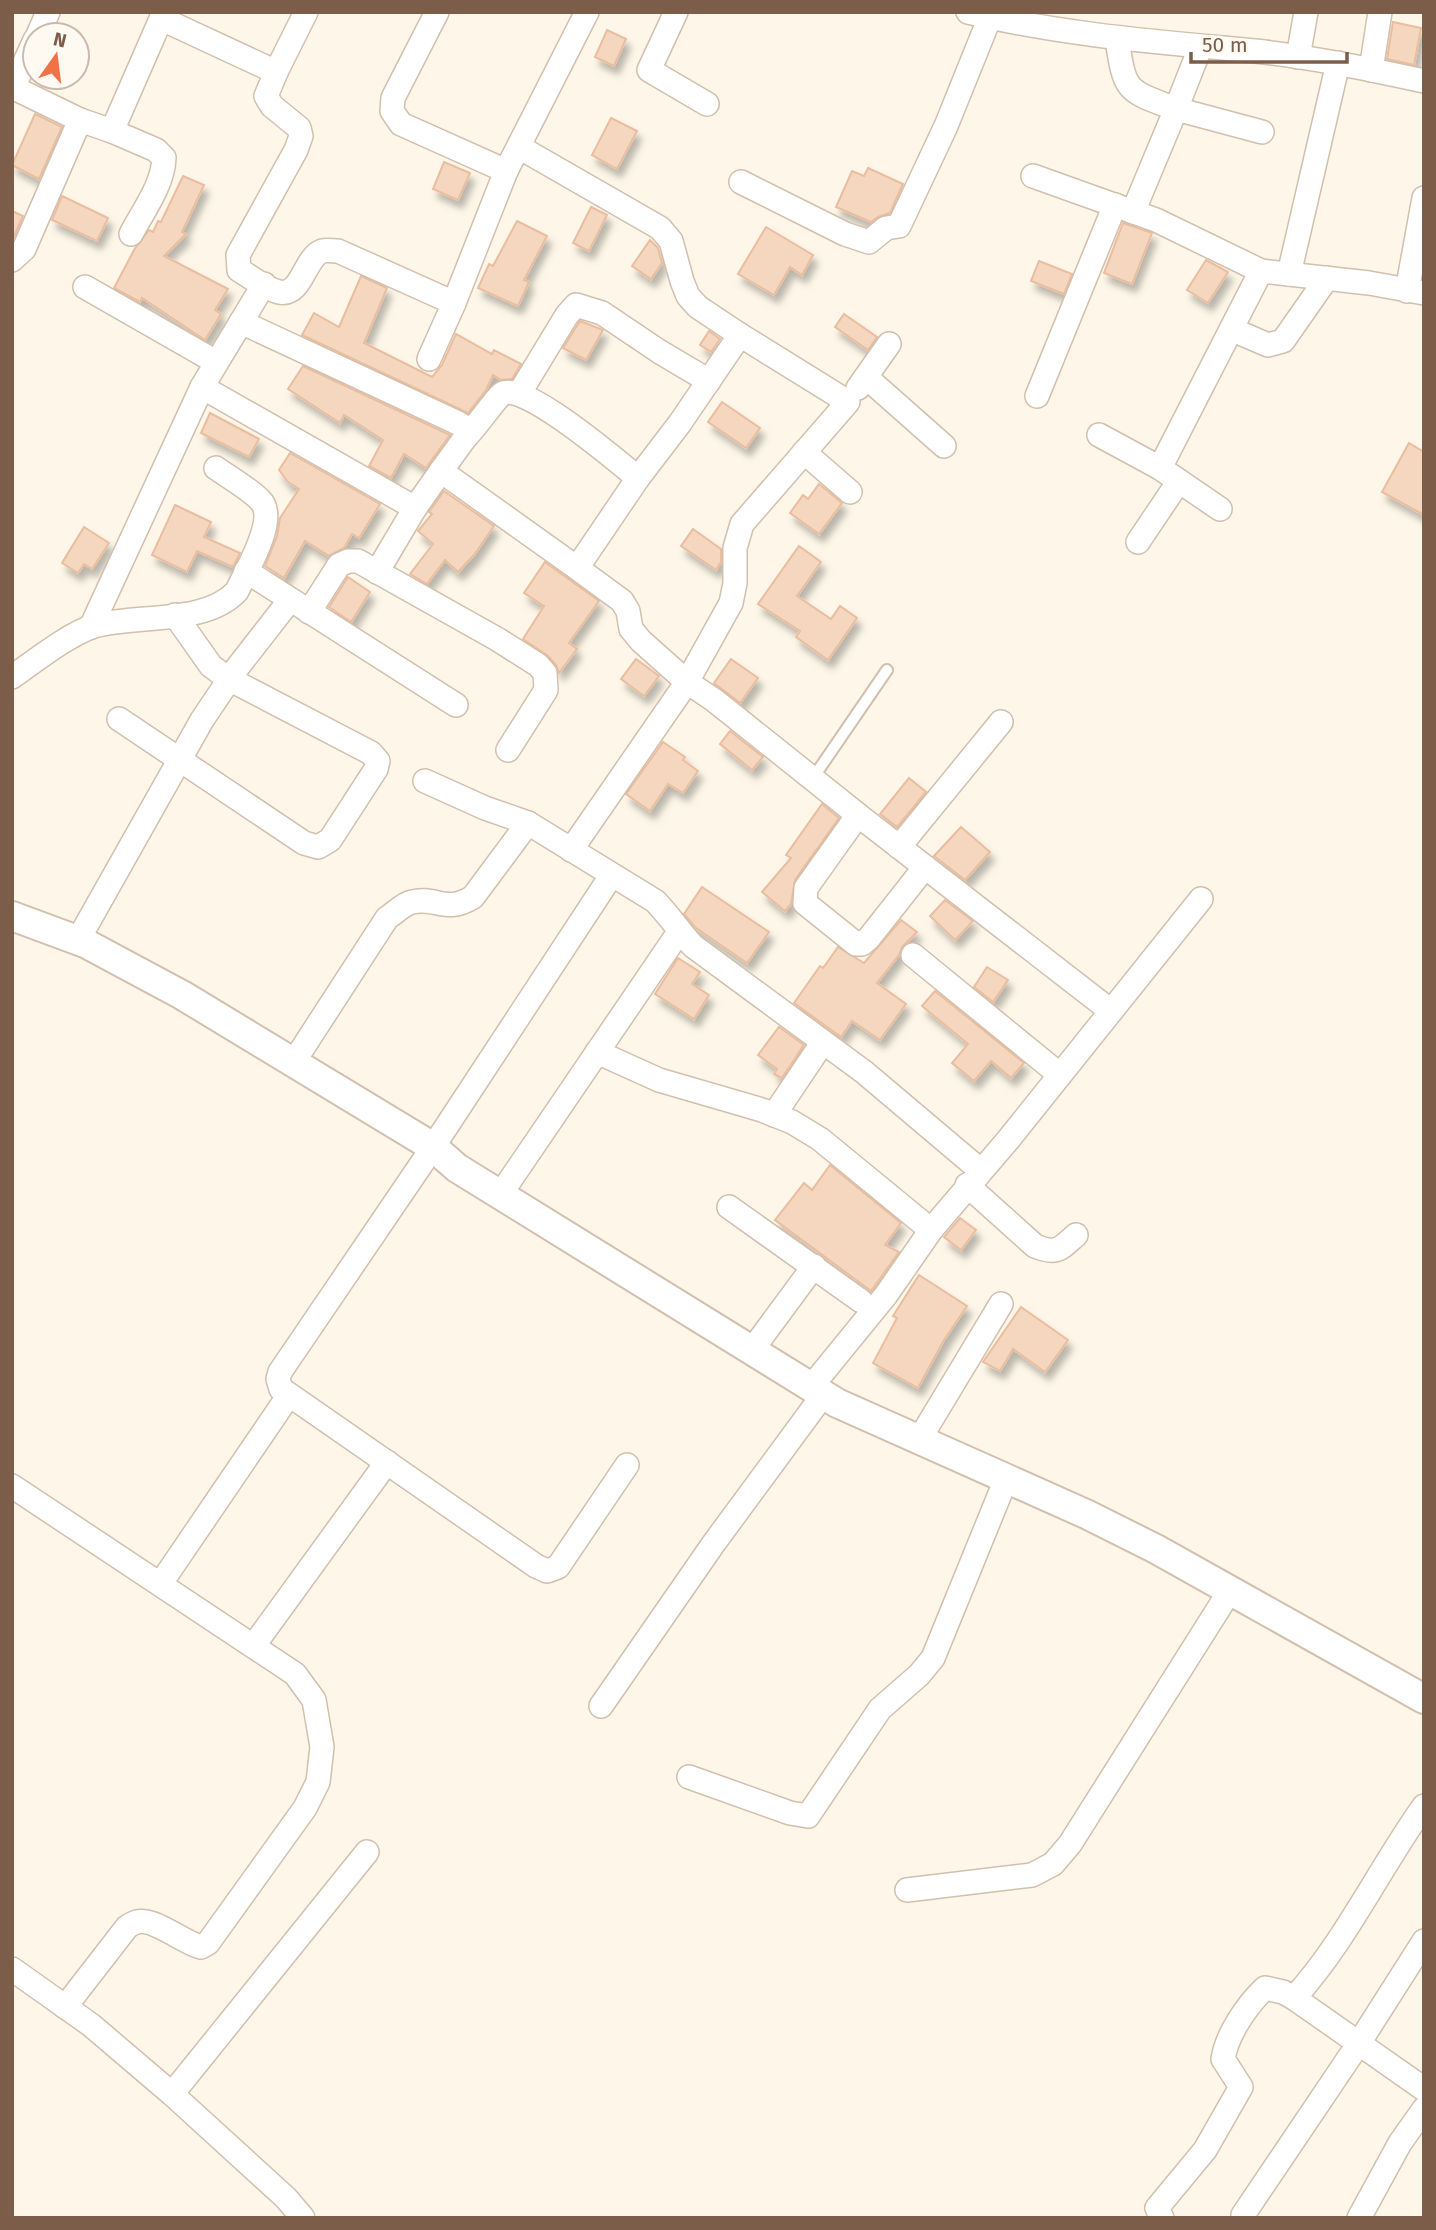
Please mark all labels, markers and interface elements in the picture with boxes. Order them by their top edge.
north arrow [21,21,91,91]
scale bar [1191,21,1347,65]
text: N [51,27,69,53]
text: 50 m [1202,32,1248,58]

